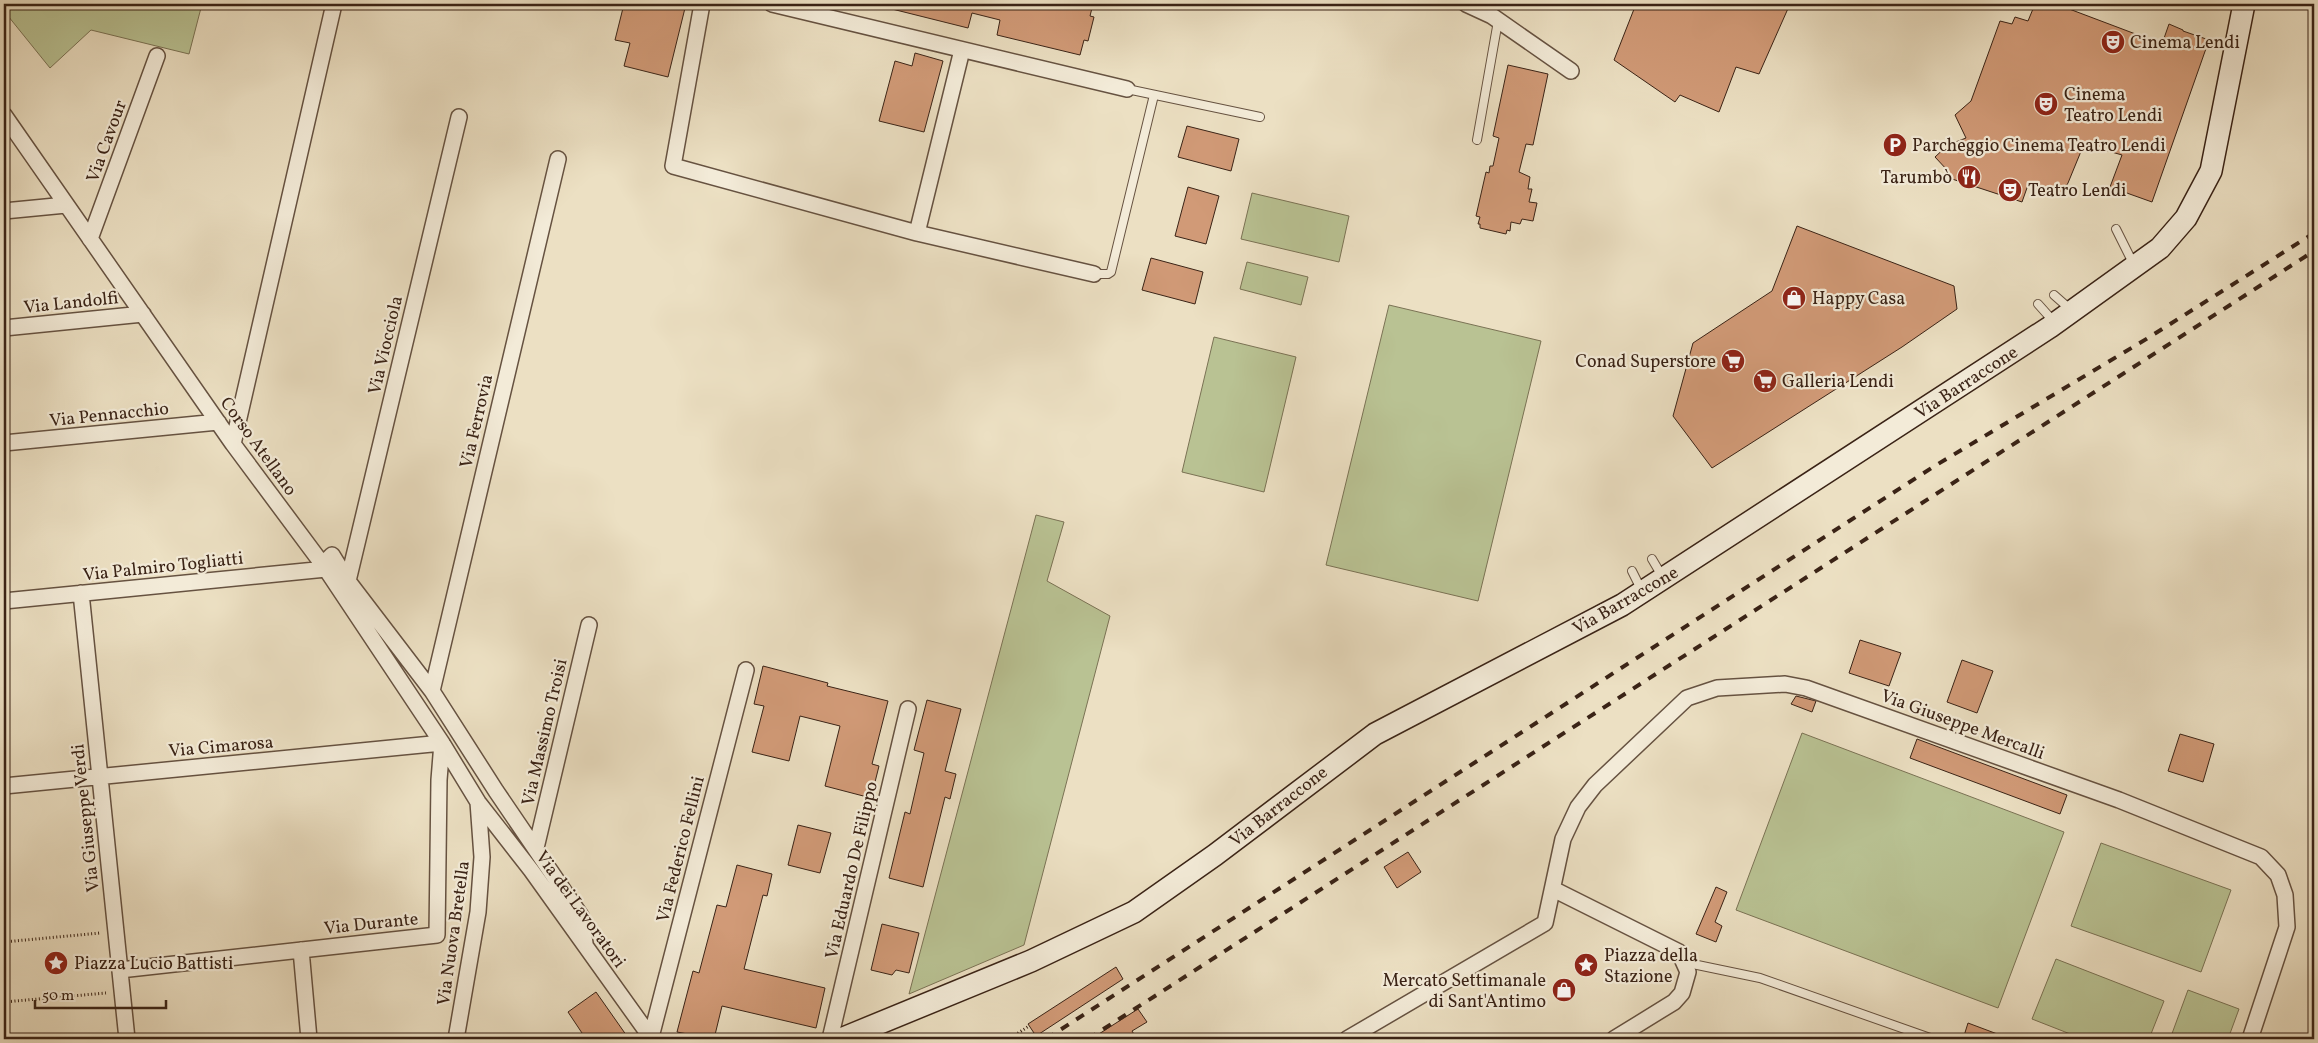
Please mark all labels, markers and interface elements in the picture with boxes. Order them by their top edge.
theatre icon: Cinema Lendi [2100,29,2126,55]
place label: Cinema Lendi [2130,31,2240,56]
place label: Cinema Teatro Lendi [2064,83,2162,129]
theatre icon: Cinema Teatro Lendi [2033,91,2059,117]
street label: Via Cavour [81,96,134,186]
parking icon: Parcheggio Cinema Teatro Lendi [1882,132,1908,158]
place label: Parcheggio Cinema Teatro Lendi [1912,134,2166,159]
restaurant icon: Tarumbò [1956,164,1982,190]
place label: Tarumbò [1881,166,1952,191]
theatre icon: Teatro Lendi [1997,177,2023,203]
place label: Teatro Lendi [2028,179,2126,204]
shop icon: Happy Casa [1781,285,1807,311]
street label: Via Landolfi [22,286,120,321]
place label: Happy Casa [1812,287,1905,312]
street label: Via Viocciola [363,293,410,397]
street label: Via Barraccone [1910,340,2023,426]
supermarket icon: Conad Superstore [1720,348,1746,374]
place label: Conad Superstore [1575,350,1716,375]
supermarket icon: Galleria Lendi [1752,368,1778,394]
place label: Galleria Lendi [1782,370,1894,395]
street label: Via Ferrovia [455,372,500,471]
street label: Corso Atellano [213,392,302,502]
street label: Via Pennacchio [48,397,170,434]
street label: Via Palmiro Togliatti [82,547,245,588]
street label: Via Barraccone [1568,561,1683,642]
street label: Via Massimo Troisi [516,656,575,808]
street label: Via Giuseppe Mercalli [1877,684,2048,767]
street label: Via Cimarosa [168,730,275,765]
street label: Via Giuseppe Verdi [66,742,107,893]
street label: Via Barraccone [1224,761,1333,854]
street label: Via Federico Fellini [651,774,712,925]
street label: Via Eduardo De Filippo [820,779,885,962]
street label: Via dei Lavoratori [529,846,631,974]
street label: Via Nuova Bretella [432,859,477,1007]
street label: Via Durante [323,907,420,942]
place label: Piazza della Stazione [1604,944,1698,990]
place icon: Piazza Lucio Battisti [43,950,69,976]
place label: Piazza Lucio Battisti [74,952,234,977]
place icon: Piazza della Stazione [1573,952,1599,978]
place label: Mercato Settimanale di Sant'Antimo [1383,969,1546,1015]
shop icon: Mercato Settimanale di Sant'Antimo [1551,977,1577,1003]
scale bar [35,978,166,1010]
text: 50 m [42,986,74,1007]

